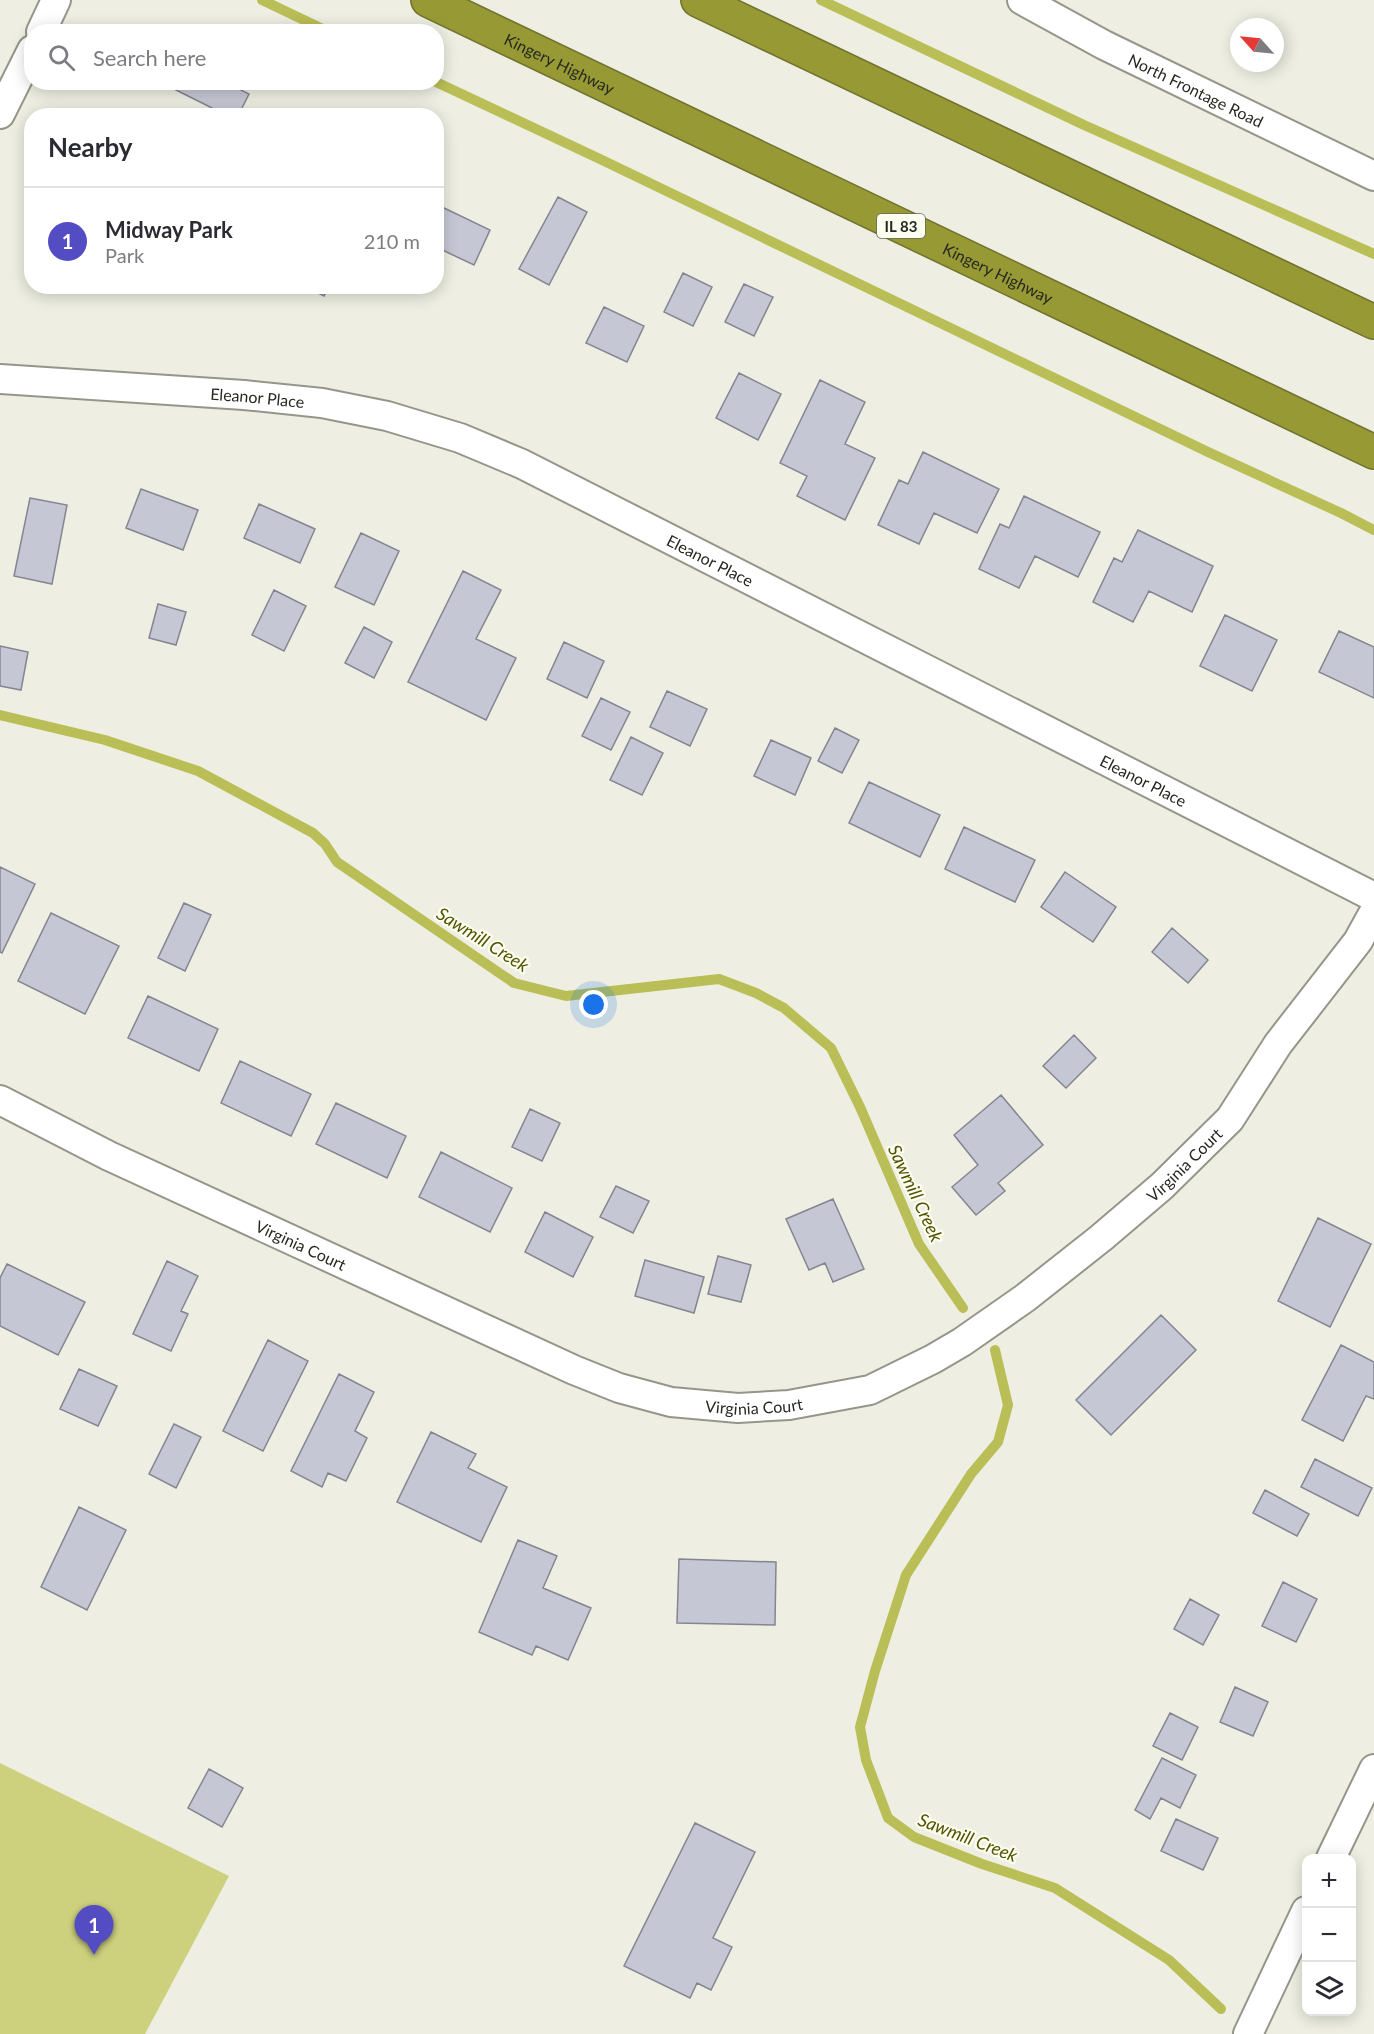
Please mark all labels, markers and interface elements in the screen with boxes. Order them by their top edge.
north arrow [1230,18,1284,72]
search box [24,24,444,90]
street label: Kingery Highway [502,29,618,98]
icon: search [45,41,78,74]
text: Search here [93,44,206,71]
street label: North Frontage Road [1126,49,1267,130]
text: Nearby [48,131,133,163]
road number: IL 83 [877,214,925,238]
text: Midway Park [105,216,233,243]
text: 1 [62,229,73,253]
text: 210 m [364,229,420,253]
street label: Kingery Highway [940,238,1057,307]
text: Park [105,243,144,267]
street label: Eleanor Place [210,383,305,411]
street label: Eleanor Place [664,530,757,590]
street label: Eleanor Place [1097,750,1190,810]
water label: Sawmill Creek [433,902,534,976]
your location [579,990,608,1019]
street label: Virginia Court [1142,1123,1226,1205]
water label: Sawmill Creek [884,1141,948,1245]
street label: Virginia Court [253,1215,350,1274]
street label: Virginia Court [705,1393,804,1417]
water label: Sawmill Creek [915,1808,1021,1866]
map controls [1302,1854,1356,2016]
button: + [1302,1854,1356,1908]
pin: 1 [74,1906,113,1955]
button: − [1302,1908,1356,1962]
button: layers [1302,1962,1356,2016]

